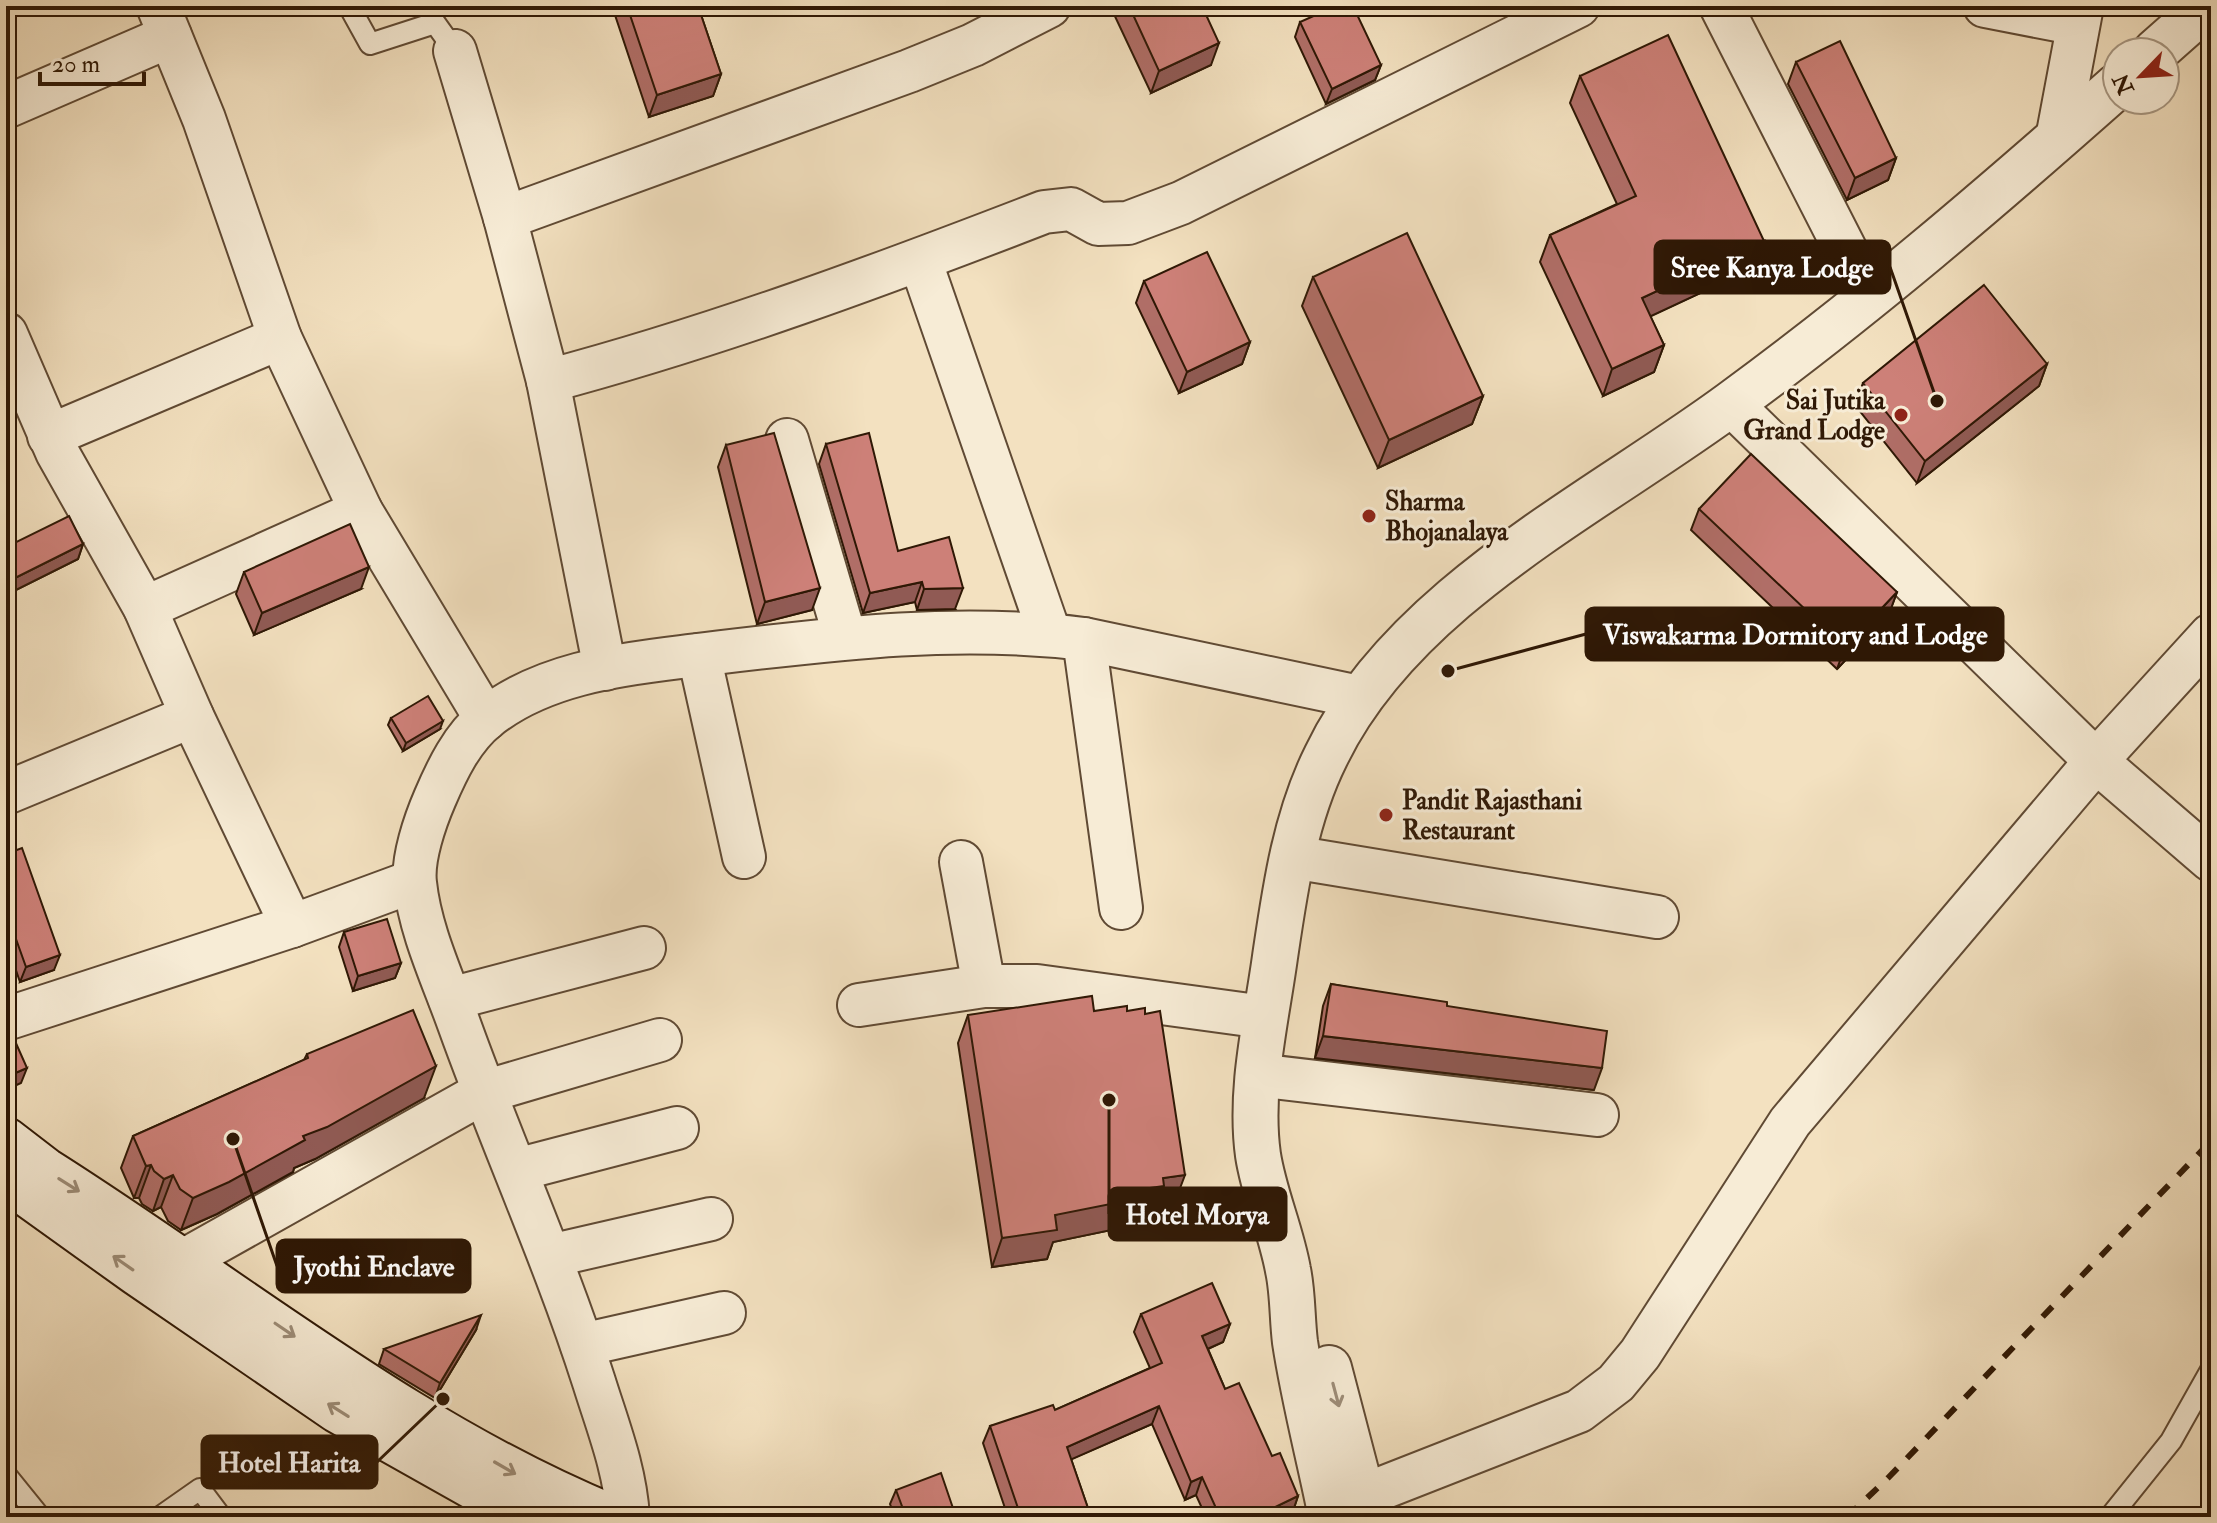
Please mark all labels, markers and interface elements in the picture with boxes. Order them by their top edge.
scale bar [40,36,144,86]
north arrow [2101,36,2181,116]
text: 20 m [52,49,101,80]
text: N [2107,69,2141,100]
callout: Sree Kanya Lodge [1655,241,1890,293]
text: Sree Kanya Lodge [1670,251,1874,286]
place label: Sai Jutika Grand Lodge [1743,385,1886,448]
marker: Sai Jutika Grand Lodge [1892,406,1910,424]
place label: Sharma Bhojanalaya [1385,486,1509,549]
marker: Sharma Bhojanalaya [1360,507,1378,525]
callout: Viswakarma Dormitory and Lodge [1586,608,2003,660]
text: Viswakarma Dormitory and Lodge [1601,618,1988,653]
place label: Pandit Rajasthani Restaurant [1402,785,1582,847]
marker: Pandit Rajasthani Restaurant [1377,806,1395,824]
one-way arrow [57,1178,80,1194]
callout: Hotel Morya [1109,1188,1286,1240]
text: Hotel Morya [1125,1198,1271,1233]
callout: Jyothi Enclave [277,1240,470,1292]
text: Jyothi Enclave [291,1250,455,1285]
one-way arrow [113,1255,134,1272]
one-way arrow [273,1322,296,1338]
one-way arrow [1329,1381,1344,1407]
one-way arrow [327,1401,349,1418]
callout: Hotel Harita [202,1436,377,1488]
text: Hotel Harita [218,1446,362,1481]
one-way arrow [493,1460,516,1476]

